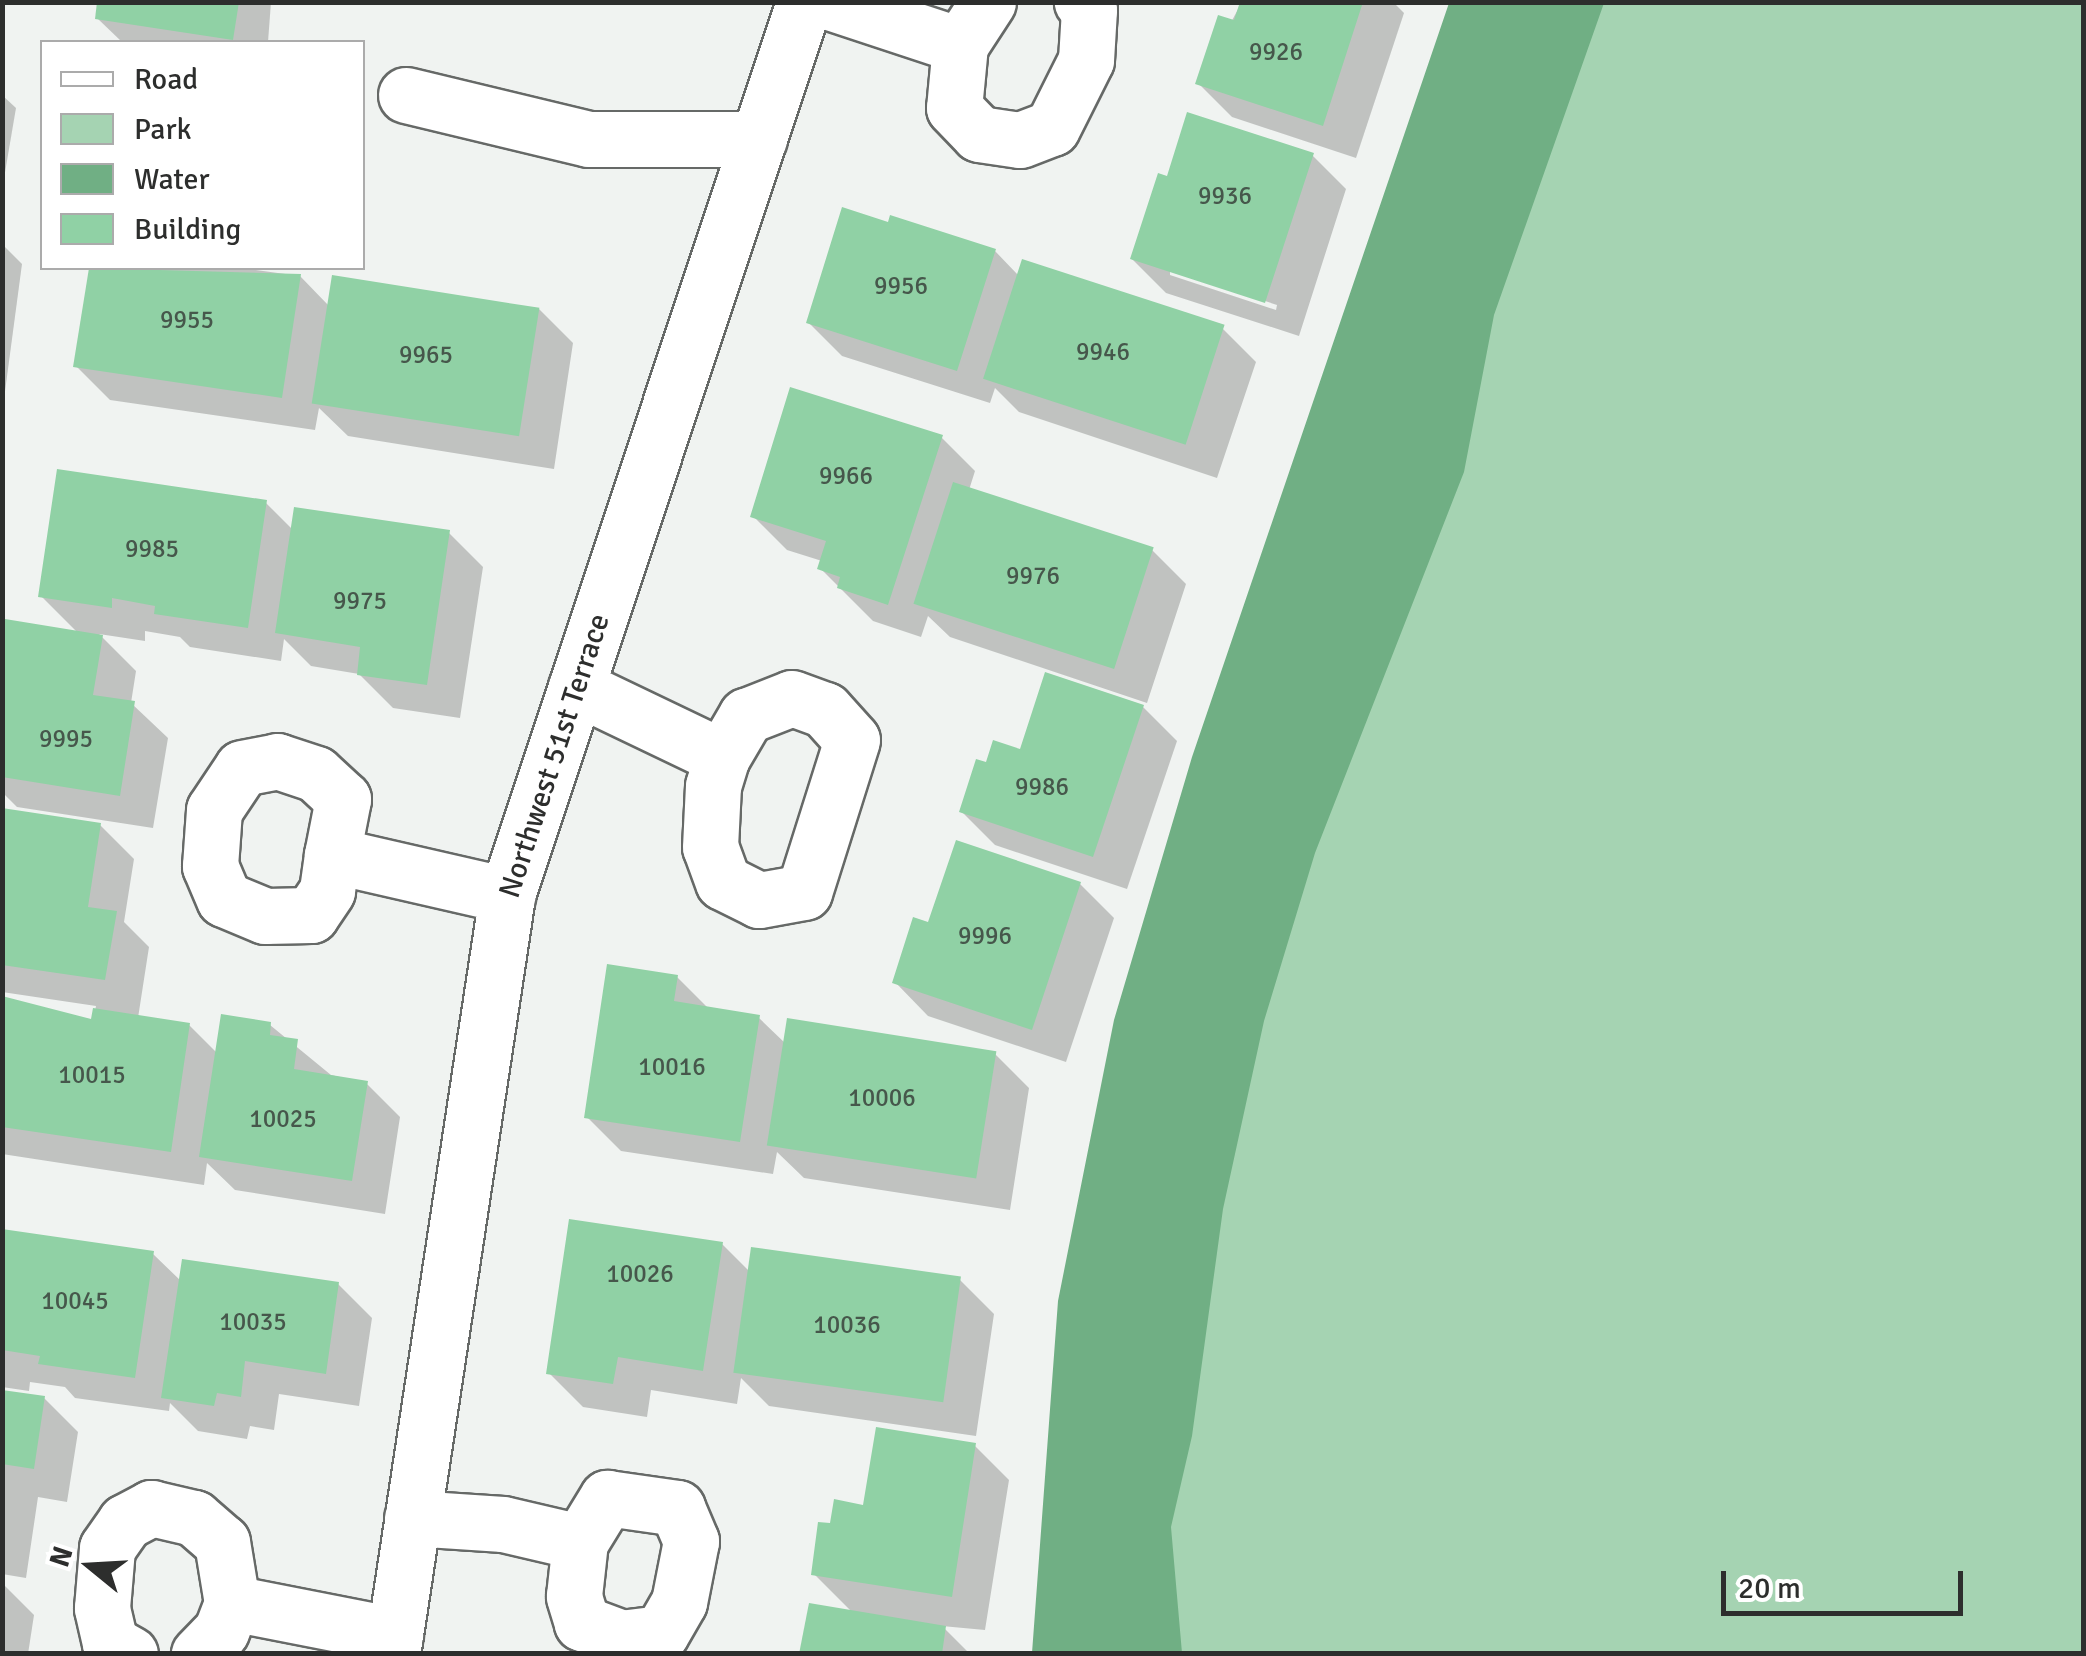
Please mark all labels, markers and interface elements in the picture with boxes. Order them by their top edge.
house number: 9926 [1249,37,1303,67]
legend [40,40,365,270]
text: Road [134,61,198,98]
text: Park [134,111,192,148]
text: Water [134,161,210,198]
house number: 9936 [1198,181,1252,211]
text: Building [134,211,241,248]
house number: 9956 [874,271,928,301]
house number: 9955 [160,305,214,335]
house number: 9946 [1076,337,1130,367]
house number: 9965 [399,340,453,370]
house number: 9966 [819,461,873,491]
house number: 9985 [125,534,179,564]
house number: 9976 [1006,561,1060,591]
house number: 9975 [333,586,387,616]
street label: Northwest 51st Terrace [492,610,618,902]
house number: 9995 [39,724,93,754]
house number: 9986 [1015,772,1069,802]
house number: 9996 [958,921,1012,951]
house number: 10016 [638,1052,706,1082]
house number: 10015 [58,1060,126,1090]
house number: 10006 [848,1083,916,1113]
house number: 10025 [249,1104,317,1134]
house number: 10026 [606,1259,674,1289]
house number: 10045 [41,1286,109,1316]
house number: 10035 [219,1307,287,1337]
house number: 10036 [813,1310,881,1340]
north arrow [40,1516,140,1616]
text: N [42,1542,81,1571]
scale bar [1726,1551,1968,1613]
text: 20 m [1738,1570,1801,1607]

